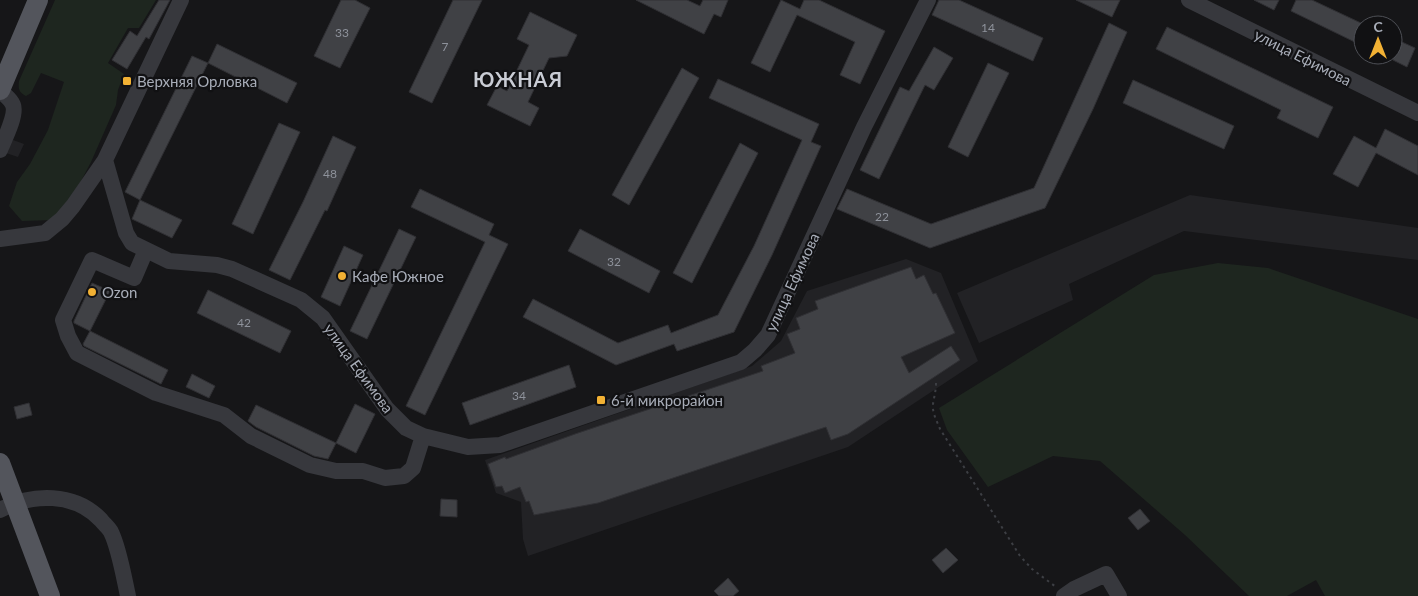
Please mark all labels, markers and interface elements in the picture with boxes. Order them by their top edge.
north arrow [1353,15,1403,65]
text: С [1373,18,1383,35]
house number: 14 [981,20,995,35]
house number: 33 [335,25,349,40]
street label: улица Ефимова [1252,25,1354,89]
house number: 7 [442,39,449,54]
district label: ЮЖНАЯ [473,67,563,91]
place label: Верхняя Орловка [137,72,257,90]
marker: Верхняя Орловка [121,75,133,87]
house number: 48 [323,166,337,181]
house number: 22 [875,209,889,224]
street label: улица Ефимова [761,230,823,334]
house number: 32 [607,254,621,269]
place label: Кафе Южное [352,267,444,285]
marker: Кафе Южное [336,270,348,282]
place label: Ozon [102,283,137,301]
marker: Ozon [86,286,98,298]
house number: 42 [237,315,251,330]
street label: улица Ефимова [320,320,398,416]
house number: 34 [512,388,526,403]
place label: 6-й микрорайон [611,391,723,409]
marker: 6-й микрорайон [595,394,607,406]

